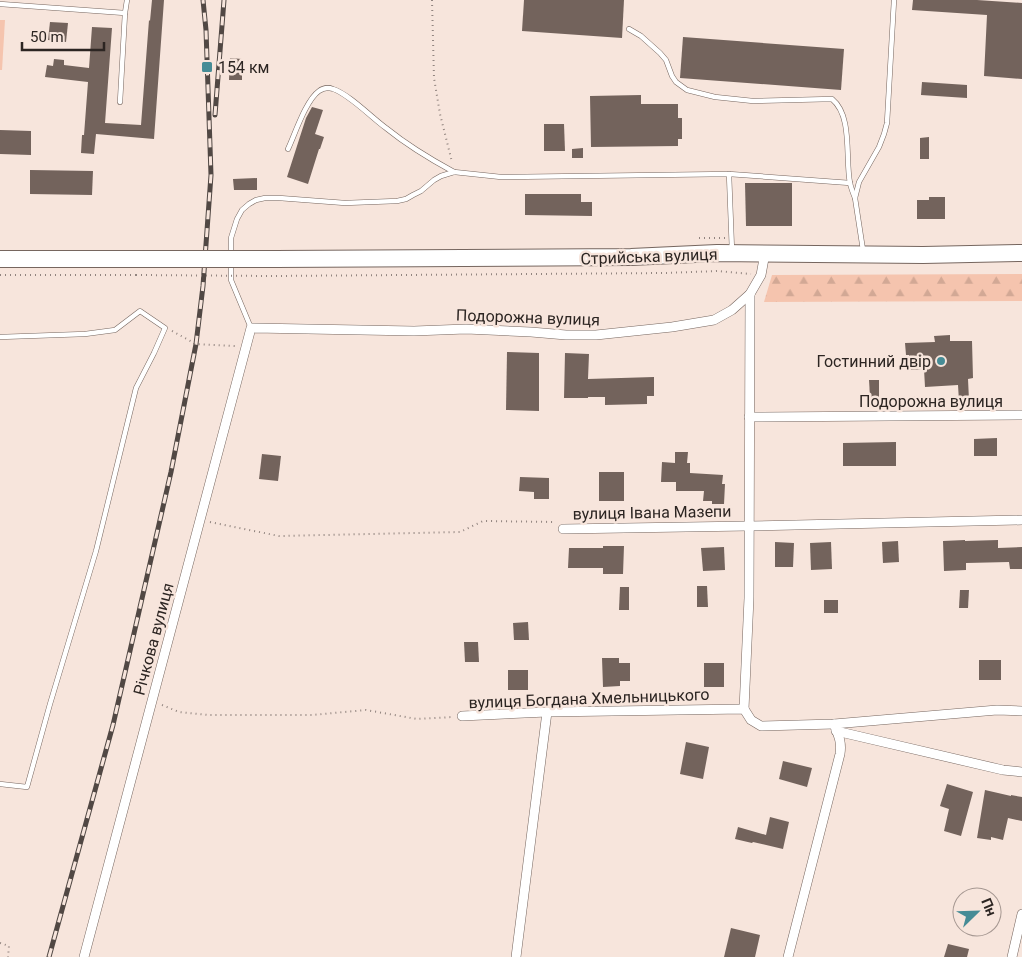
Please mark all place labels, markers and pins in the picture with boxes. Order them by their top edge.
place label: 154 км [218,58,269,77]
marker: 154 км [200,60,214,74]
place label: Гостинний двір [817,352,931,371]
marker: Гостинний двір [935,355,947,367]

